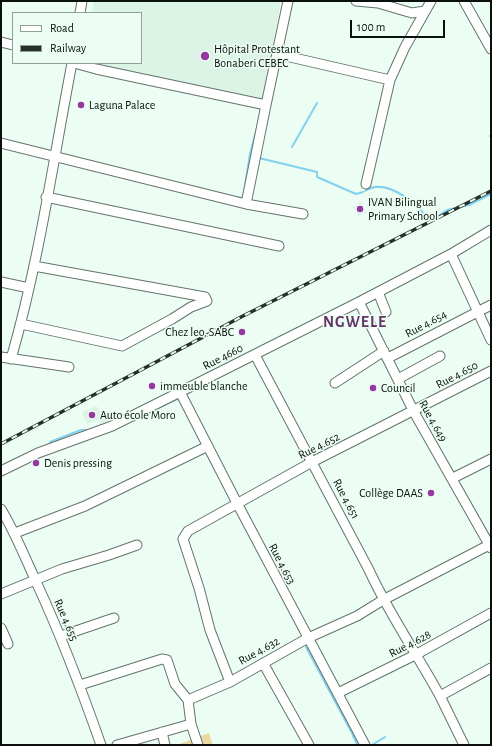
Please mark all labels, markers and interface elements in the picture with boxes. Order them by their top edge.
legend [12,12,142,64]
scale bar [352,12,447,38]
text: 100 m [357,21,385,33]
text: Road [50,22,74,34]
text: Railway [50,42,86,54]
place label: Hôpital Protestant Bonaberi CEBEC [214,42,300,70]
marker: Hôpital Protestant Bonaberi CEBEC [199,50,211,62]
place label: Laguna Palace [89,98,155,112]
marker: Laguna Palace [76,100,86,110]
place label: IVAN Bilingual Primary School [368,195,438,223]
marker: IVAN Bilingual Primary School [355,204,365,214]
street label: Rue 4.654 [403,307,449,341]
district label: NGWELE [323,312,387,332]
place label: Chez leo, SABC [165,325,234,339]
marker: Chez leo, SABC [237,327,247,337]
street label: Rue 4660 [200,341,246,373]
street label: Rue 4.650 [434,358,480,392]
place label: immeuble blanche [160,379,247,393]
marker: immeuble blanche [147,381,157,391]
place label: Council [381,381,416,395]
marker: Council [368,383,378,393]
street label: Rue 4.649 [416,398,450,444]
place label: Auto école Moro [100,408,176,422]
marker: Auto école Moro [87,410,97,420]
street label: Rue 4.652 [296,429,342,463]
place label: Denis pressing [44,456,112,470]
marker: Denis pressing [31,458,41,468]
street label: Rue 4.651 [329,476,363,522]
place label: Collège DAAS [359,486,423,500]
marker: Collège DAAS [426,488,436,498]
street label: Rue 4.653 [265,541,299,587]
street label: Rue 4.655 [51,597,81,643]
street label: Rue 4.628 [387,627,433,661]
street label: Rue 4.632 [236,634,282,668]

